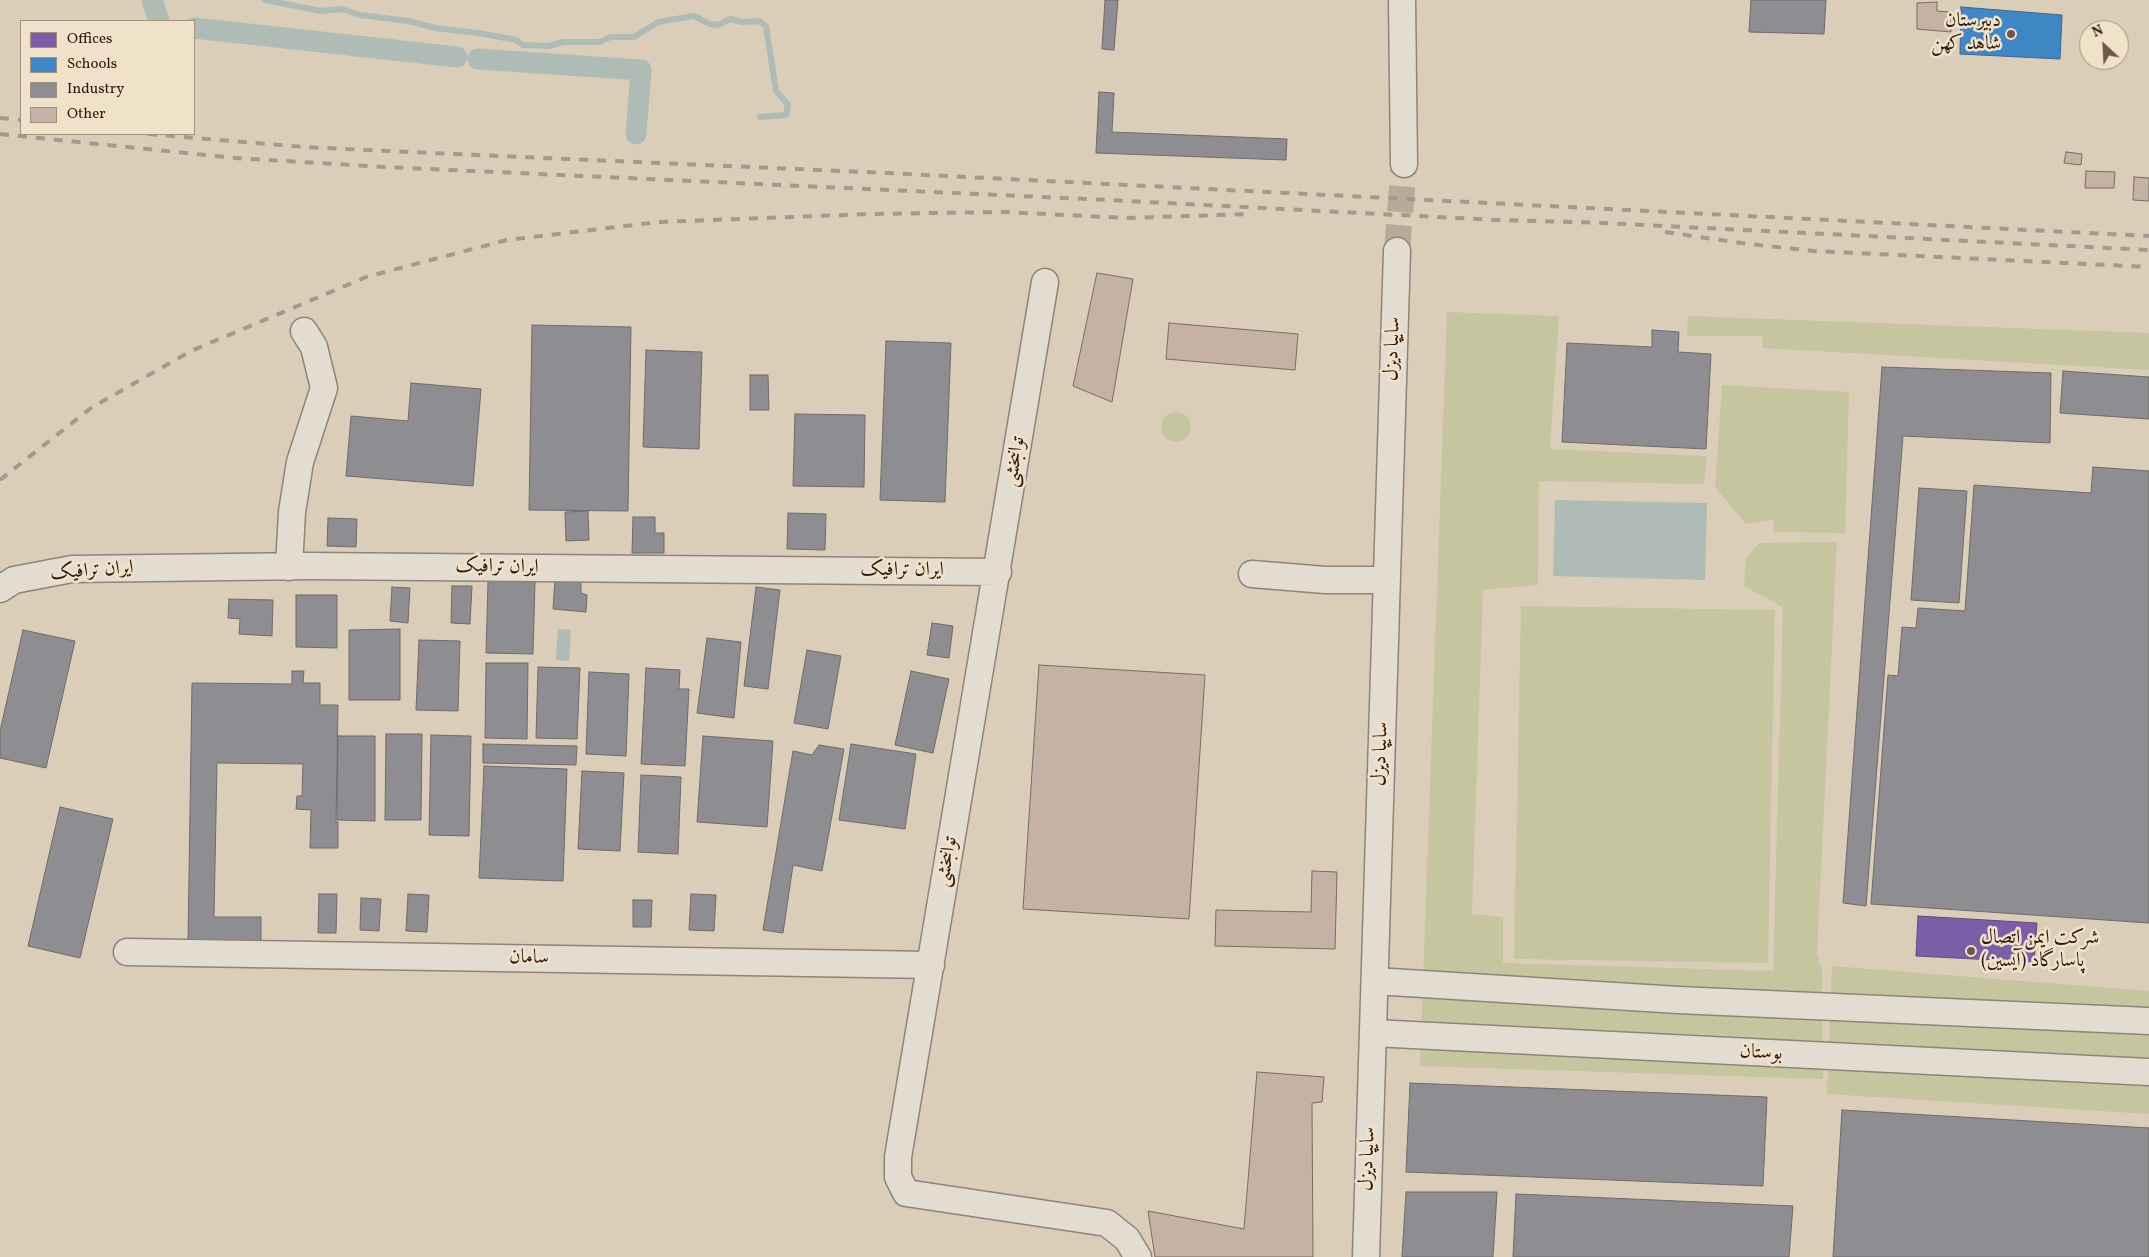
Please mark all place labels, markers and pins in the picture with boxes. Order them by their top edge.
place label: دبیرستان شاهد کهن [1931,10,2001,57]
marker: دبیرستان شاهد کهن [2005,28,2017,40]
place label: شرکت ایمن اتصال پاسارگاد (آیسین) [1981,927,2099,974]
marker: شرکت ایمن اتصال پاسارگاد (آیسین) [1965,945,1977,957]

